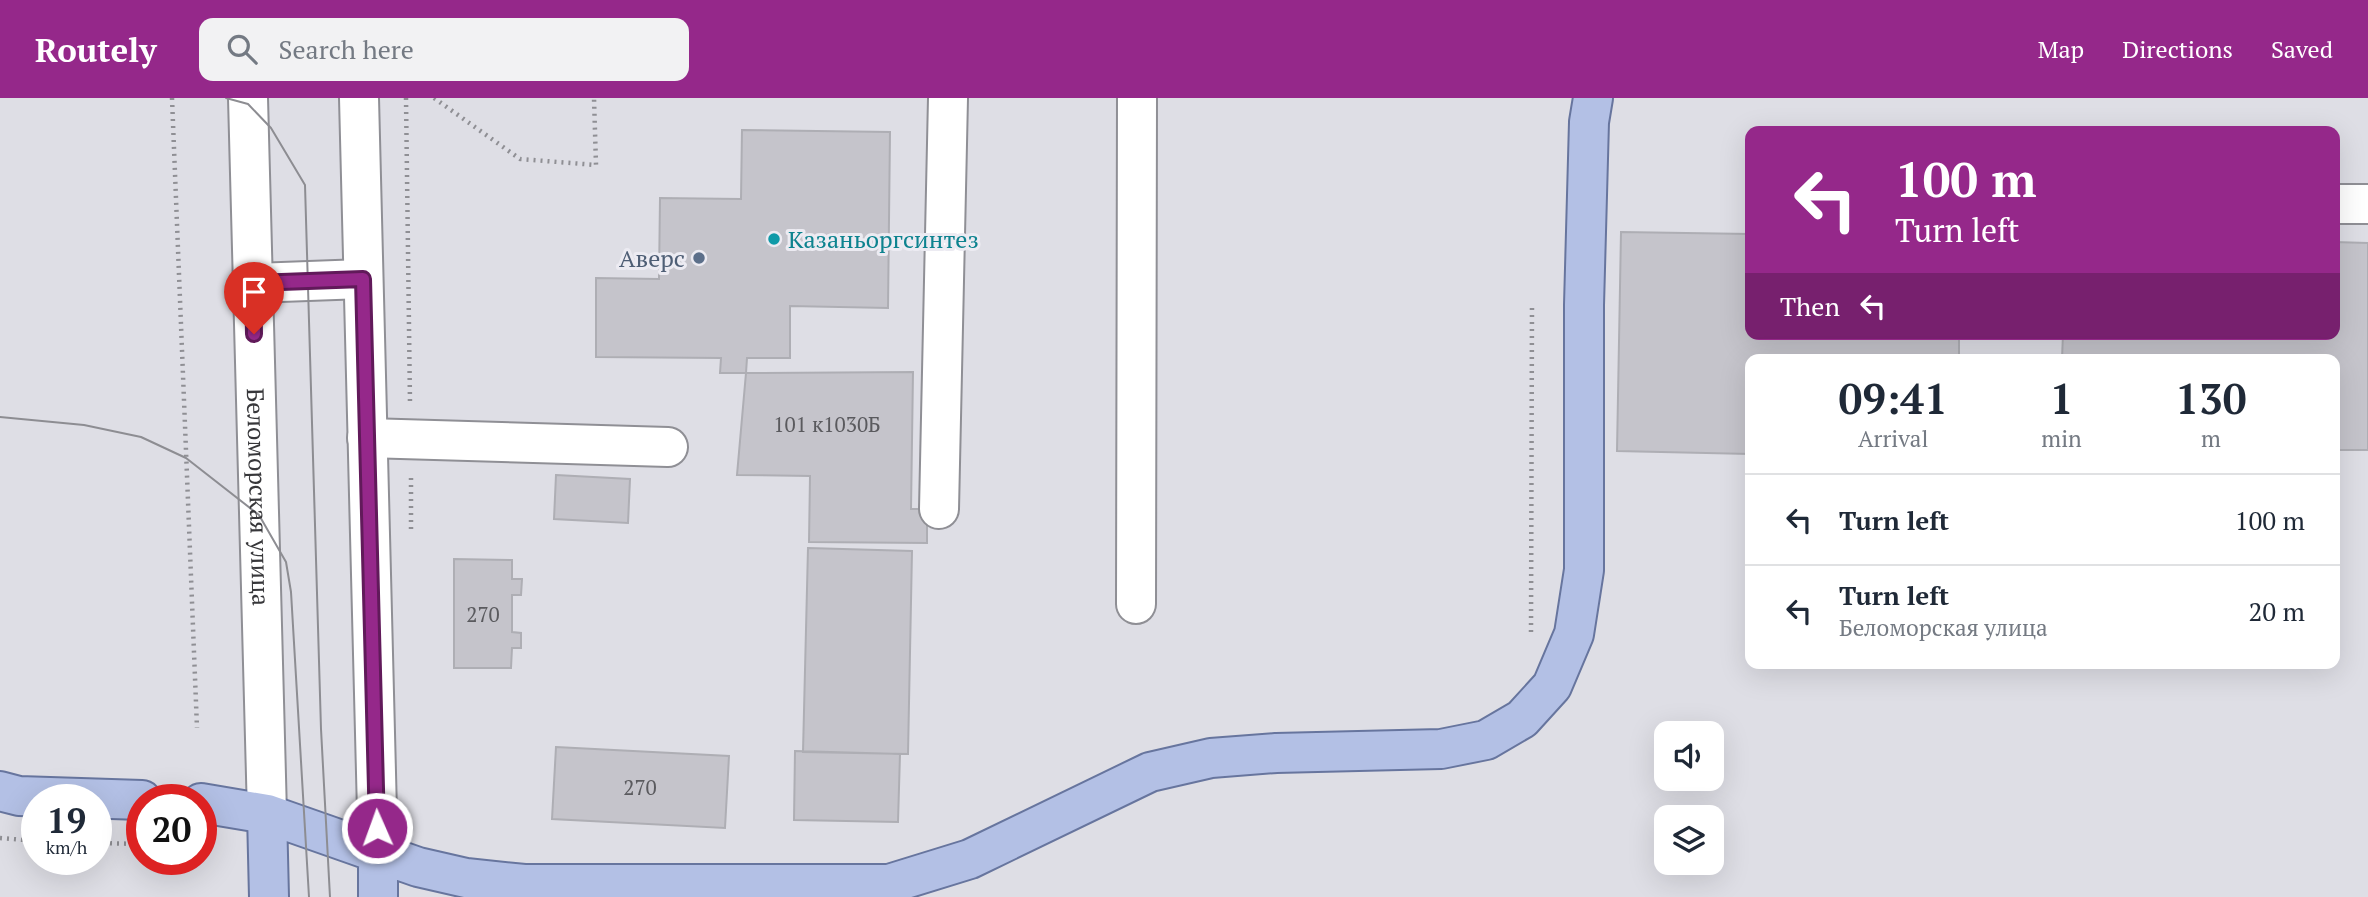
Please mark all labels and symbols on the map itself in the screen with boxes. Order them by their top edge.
place label: Казаньоргсинтез [788,223,979,255]
marker: Казаньоргсинтез [766,231,782,247]
place label: Аверс [619,242,685,274]
marker: Аверс [691,250,707,266]
pin [224,262,284,334]
street label: Беломорская улица [240,387,277,606]
house number: 101 к1030Б [773,410,881,438]
house number: 270 [466,600,500,628]
house number: 270 [623,773,657,801]
speed limit sign: 20 [126,784,217,875]
position arrow [340,791,414,865]

